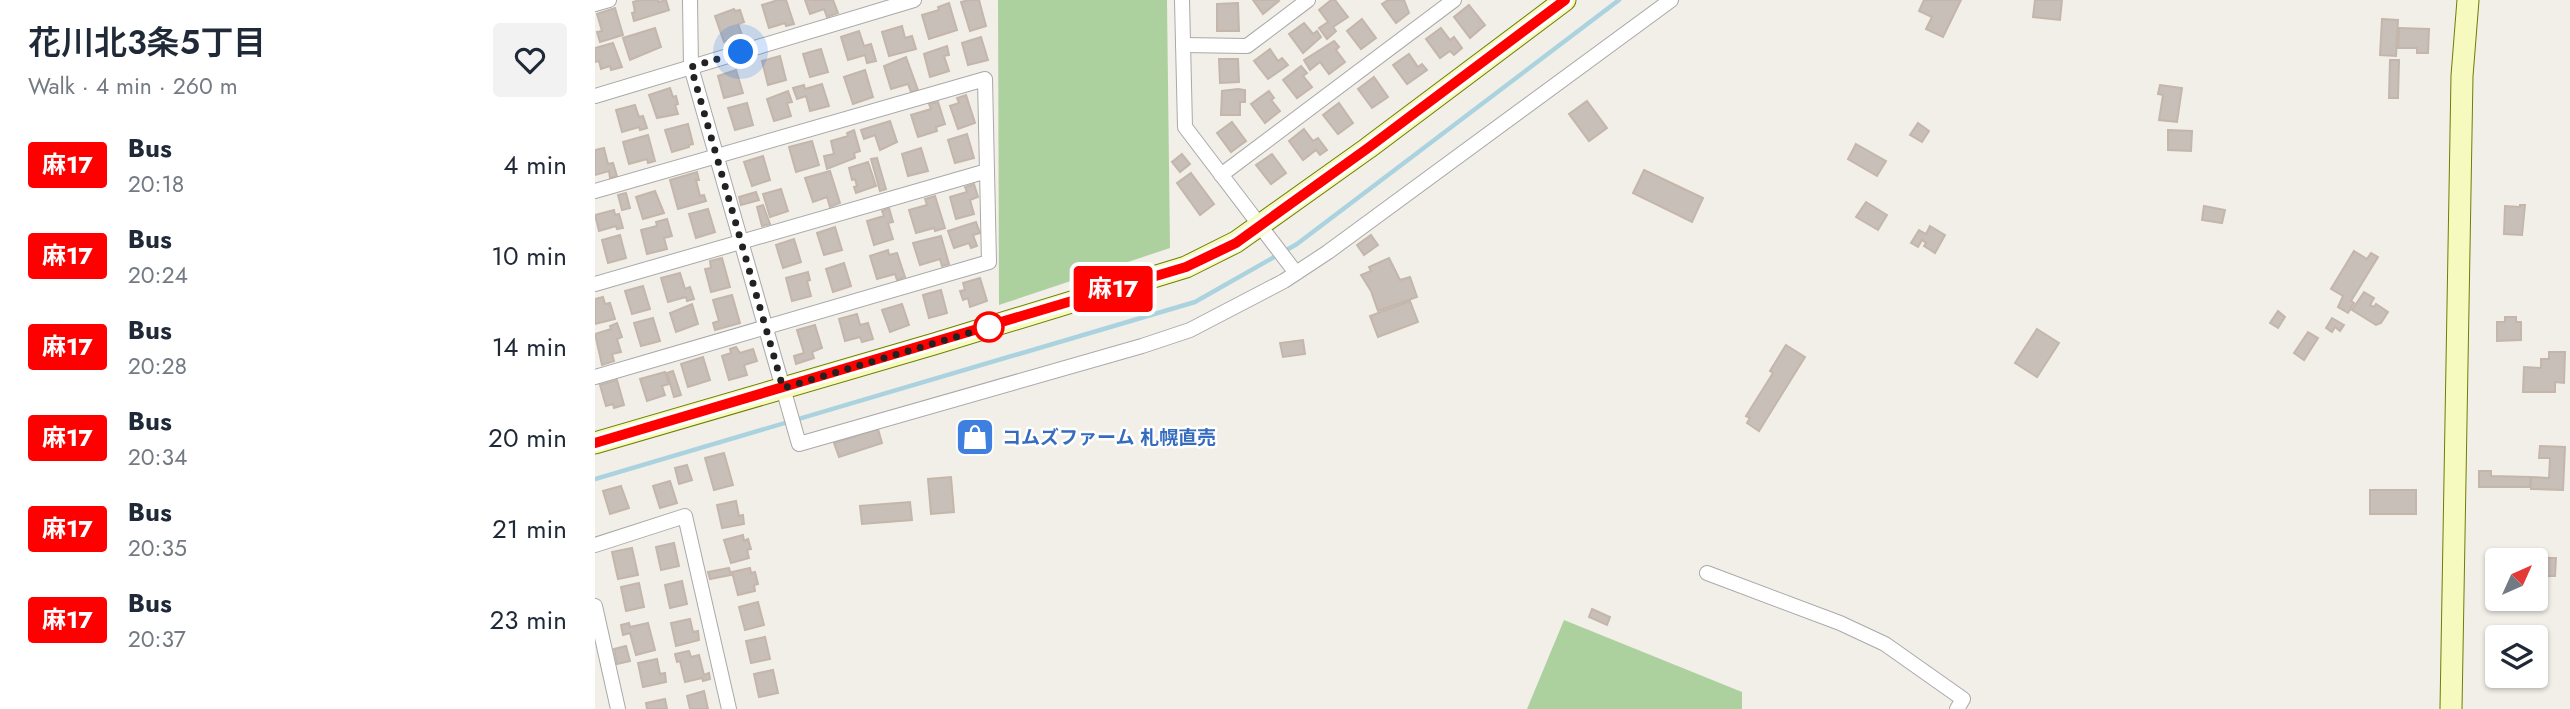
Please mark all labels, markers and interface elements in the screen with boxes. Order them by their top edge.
text: 花川北3条5丁目 [28,19,266,66]
button: heart [493,23,567,97]
your location [723,34,758,69]
text: Walk · 4 min · 260 m [28,69,238,103]
text: Bus [128,129,172,167]
text: 4 min [503,146,567,184]
text: 麻17 [42,147,93,182]
text: 20:18 [128,167,184,201]
text: Bus [128,220,172,258]
text: 10 min [491,237,567,275]
text: 麻17 [42,238,93,273]
text: 20:24 [128,258,188,292]
line badge: 麻17 [1073,266,1153,312]
text: 麻17 [1088,271,1138,306]
text: Bus [128,311,172,349]
unlabelled marker [974,312,1004,342]
text: 14 min [492,328,567,366]
text: 麻17 [42,329,93,364]
text: 20:28 [128,349,187,383]
text: Bus [128,402,172,440]
shop icon: コムズファーム 札幌直売 [954,416,996,458]
text: 20 min [488,419,567,457]
text: 麻17 [42,420,93,455]
place label: コムズファーム 札幌直売 [1002,424,1216,451]
text: 20:34 [128,440,187,474]
text: Bus [128,493,172,531]
text: 21 min [492,510,567,548]
text: 麻17 [42,511,93,546]
text: 20:35 [128,531,187,565]
north arrow [2485,548,2548,611]
map controls [2485,548,2548,688]
text: Bus [128,584,172,622]
text: 23 min [490,601,567,639]
text: 麻17 [42,602,93,637]
text: 20:37 [128,622,186,656]
button: layers [2485,625,2548,688]

